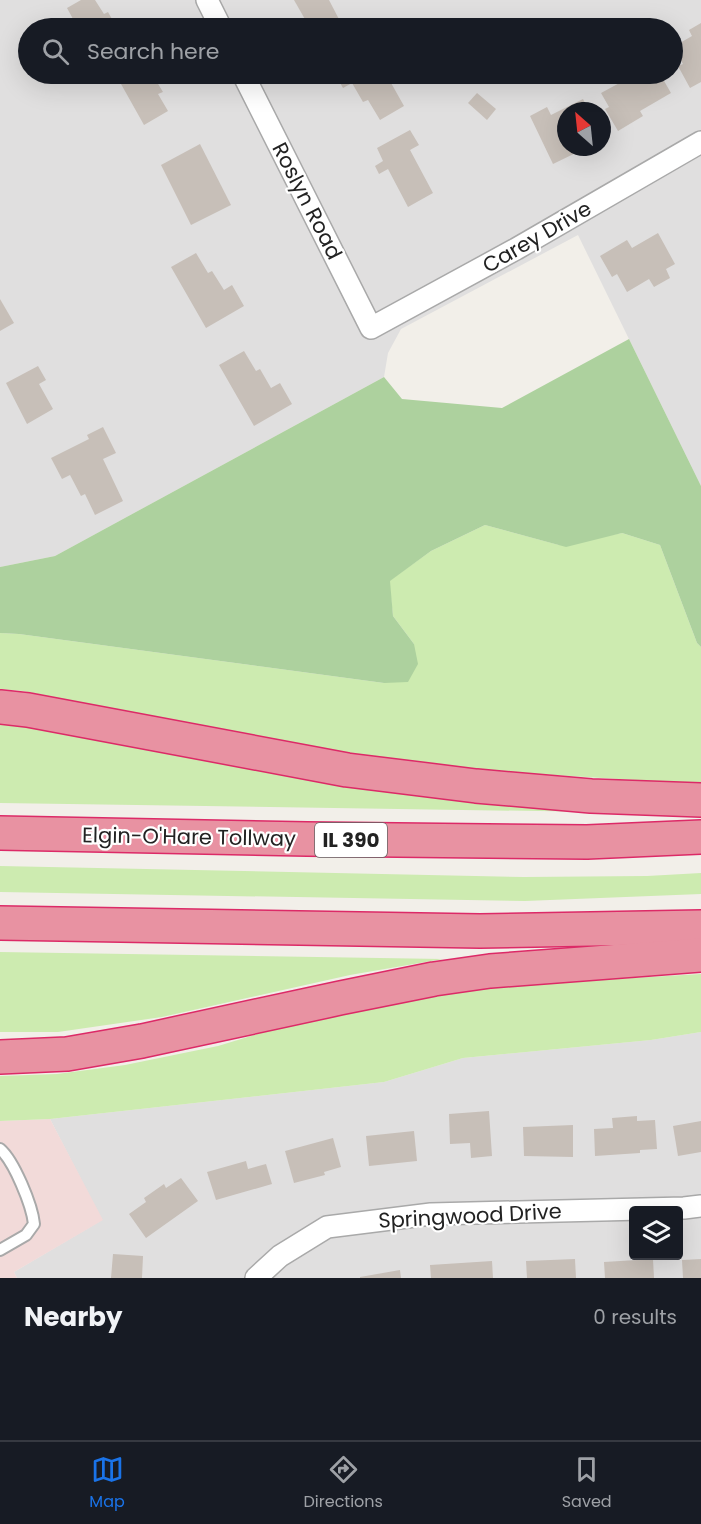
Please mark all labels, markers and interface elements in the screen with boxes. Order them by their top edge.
search box [18,18,683,84]
icon: search [39,35,72,68]
text: Search here [87,36,220,67]
north arrow [557,102,611,156]
street label: Roslyn Road [266,137,349,264]
street label: Carey Drive [477,194,597,279]
street label: Elgin-O'Hare Tollway [82,820,296,853]
road number: IL 390 [315,823,387,857]
street label: Springwood Drive [377,1196,562,1235]
map controls [629,1206,683,1260]
button: layers [629,1206,683,1260]
text: Nearby [24,1299,122,1335]
text: 0 results [593,1303,677,1331]
tab: Map [89,1453,125,1514]
tab: Directions [304,1453,383,1514]
tab: Saved [562,1453,612,1514]

